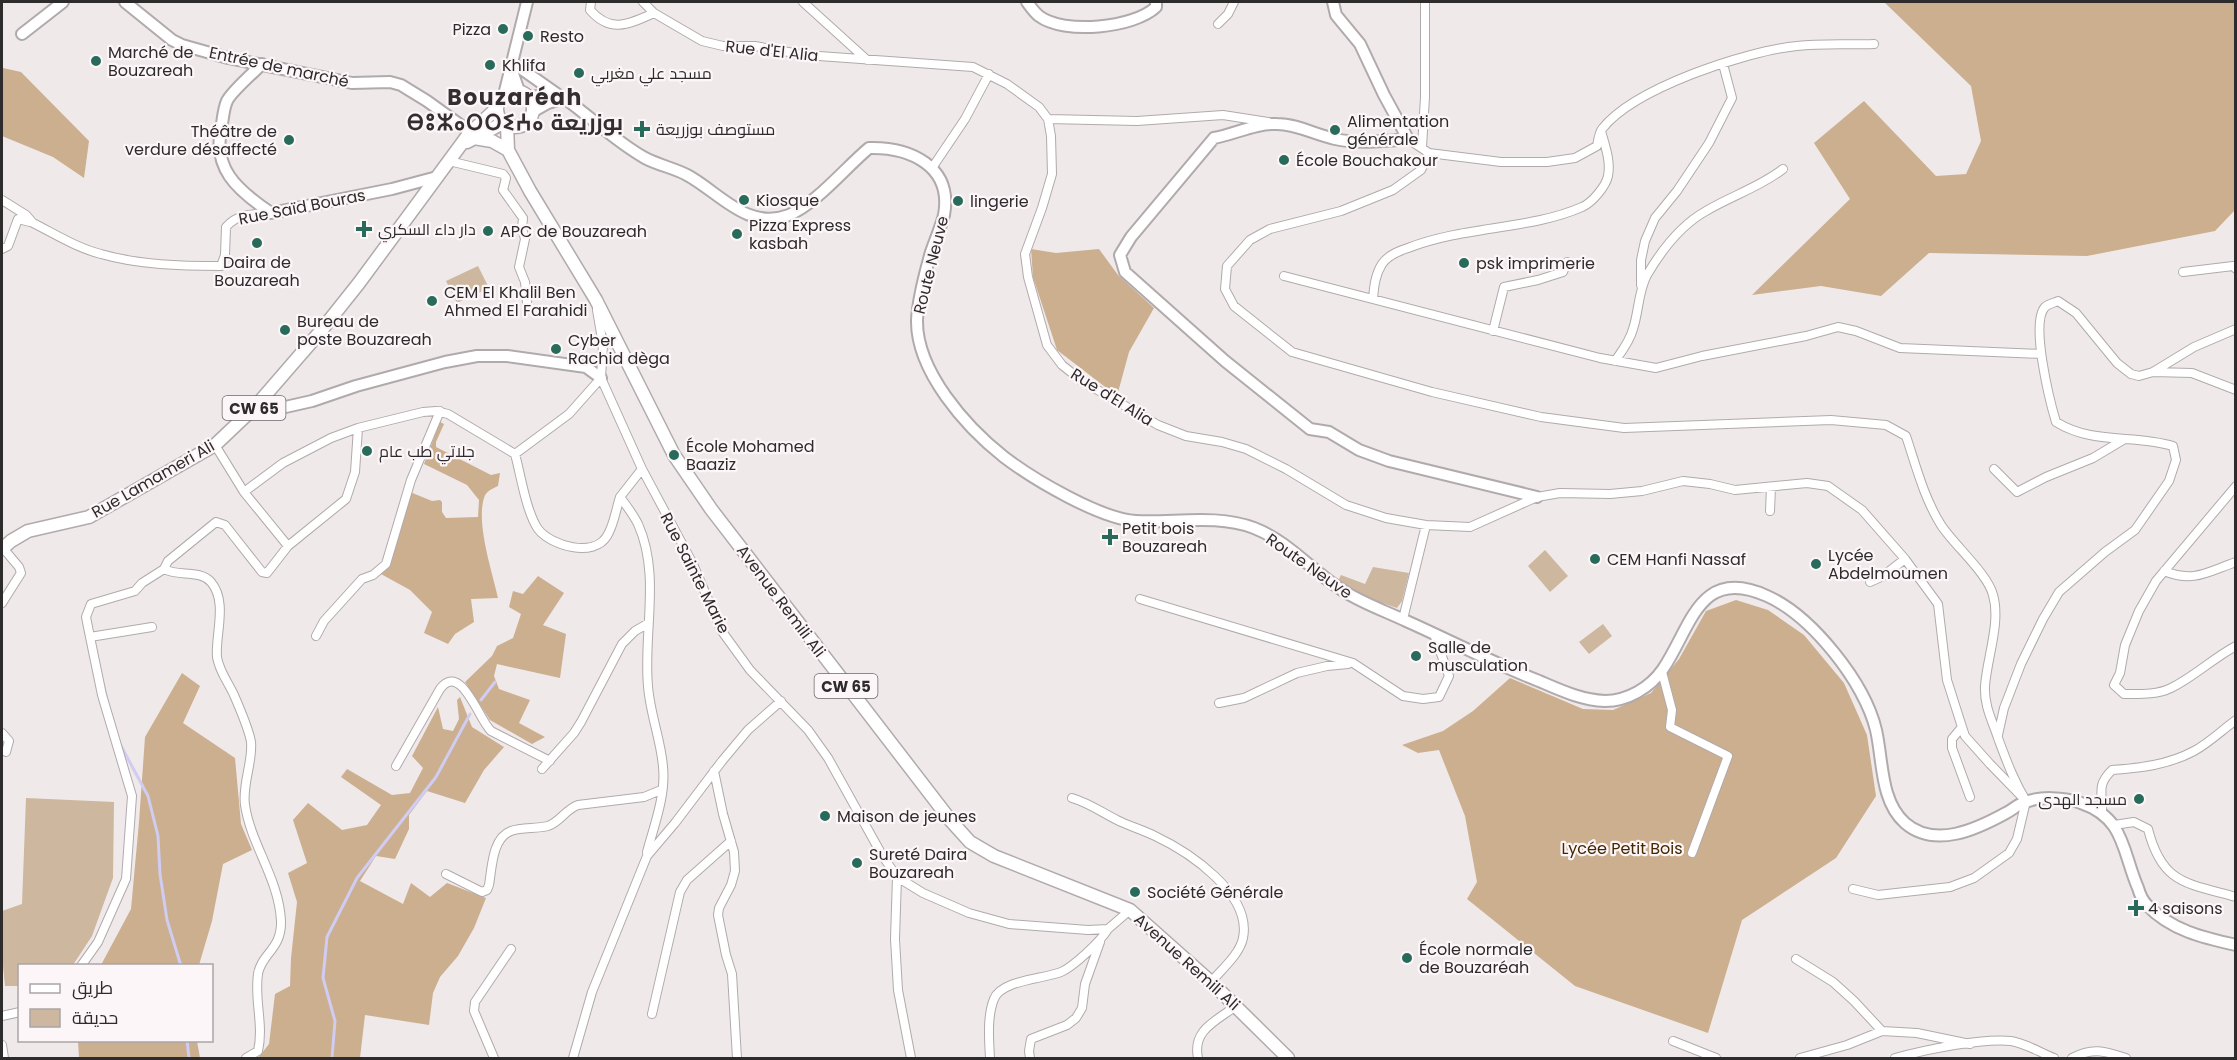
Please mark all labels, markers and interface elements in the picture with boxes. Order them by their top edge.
place label: Pizza [452,18,491,41]
marker: Pizza [496,22,510,36]
place label: Resto [540,25,584,48]
marker: Resto [521,29,535,43]
street label: Rue d'El Alia [724,35,820,67]
place label: Marché de Bouzareah [108,41,194,82]
street label: Entrée de marché [207,41,351,93]
marker: Marché de Bouzareah [89,54,103,68]
place label: Khlifa [502,54,546,77]
marker: Khlifa [483,58,497,72]
place label: مسجد علي مغربي [591,62,712,87]
marker: مسجد علي مغربي [572,66,586,80]
district label: Bouzaréah ⴱⵓⵣⴰⵔⵔⵉⵄⴰ بوزريعة [407,82,623,138]
place label: Alimentation générale [1347,110,1449,151]
place label: مستوصف بوزريعة [656,118,775,141]
place label: Théâtre de verdure désaffecté [125,120,277,161]
marker: مستوصف بوزريعة [633,120,651,138]
marker: Alimentation générale [1328,123,1342,137]
marker: Théâtre de verdure désaffecté [282,133,296,147]
place label: École Bouchakour [1296,149,1438,172]
marker: École Bouchakour [1277,153,1291,167]
street label: Rue Saïd Bouras [237,183,367,231]
place label: Kiosque [756,189,819,212]
place label: lingerie [970,190,1029,213]
marker: Kiosque [737,193,751,207]
marker: lingerie [951,194,965,208]
street label: Route Neuve [908,213,954,317]
place label: Pizza Express kasbah [749,214,851,255]
place label: دار داء السكري [378,218,476,243]
marker: دار داء السكري [355,220,373,238]
place label: APC de Bouzareah [500,220,647,243]
marker: APC de Bouzareah [481,224,495,238]
marker: Pizza Express kasbah [730,227,744,241]
marker: Daira de Bouzareah [250,236,264,250]
place label: Daira de Bouzareah [214,251,300,292]
place label: psk imprimerie [1476,252,1595,275]
marker: psk imprimerie [1457,256,1471,270]
place label: CEM El Khalil Ben Ahmed El Farahidi [444,281,588,322]
marker: CEM El Khalil Ben Ahmed El Farahidi [425,294,439,308]
place label: Bureau de poste Bouzareah [297,310,432,351]
marker: Bureau de poste Bouzareah [278,323,292,337]
place label: Cyber Rachid dèga [568,329,670,370]
marker: Cyber Rachid dèga [549,342,563,356]
street label: Rue d'El Alia [1066,362,1158,432]
road number: CW 65 [222,396,286,420]
street label: Rue Lamameri Ali [87,434,219,524]
place label: École Mohamed Baaziz [686,435,815,476]
place label: جلاتي طب عام [379,440,475,465]
marker: جلاتي طب عام [360,444,374,458]
marker: École Mohamed Baaziz [667,448,681,462]
street label: Rue Sainte Marie [655,509,735,638]
place label: Petit bois Bouzareah [1122,517,1207,558]
street label: Route Neuve [1261,528,1357,604]
marker: Petit bois Bouzareah [1103,530,1117,544]
street label: Avenue Remili Ali [731,540,831,662]
place label: Lycée Abdelmoumen [1828,544,1948,585]
place label: CEM Hanfi Nassaf [1607,548,1746,571]
marker: CEM Hanfi Nassaf [1588,552,1602,566]
marker: Lycée Abdelmoumen [1809,557,1823,571]
place label: Salle de musculation [1428,636,1528,677]
marker: Salle de musculation [1409,649,1423,663]
road number: CW 65 [814,674,878,698]
place label: مسجد الهدى [2038,788,2127,811]
marker: مسجد الهدى [2132,792,2146,806]
place label: Maison de jeunes [837,805,976,828]
marker: Maison de jeunes [818,809,832,823]
park label: Lycée Petit Bois [1561,837,1683,860]
place label: Sureté Daira Bouzareah [869,843,967,884]
marker: Sureté Daira Bouzareah [850,856,864,870]
place label: Société Générale [1147,881,1283,904]
marker: Société Générale [1128,885,1142,899]
place label: 4 saisons [2148,897,2223,920]
marker: 4 saisons [2129,901,2143,915]
street label: Avenue Remili Ali [1129,908,1245,1016]
place label: École normale de Bouzaréah [1419,938,1533,979]
marker: École normale de Bouzaréah [1400,951,1414,965]
legend [18,964,213,1042]
text: طريق [72,975,113,1000]
text: حديقة [72,1005,118,1030]

